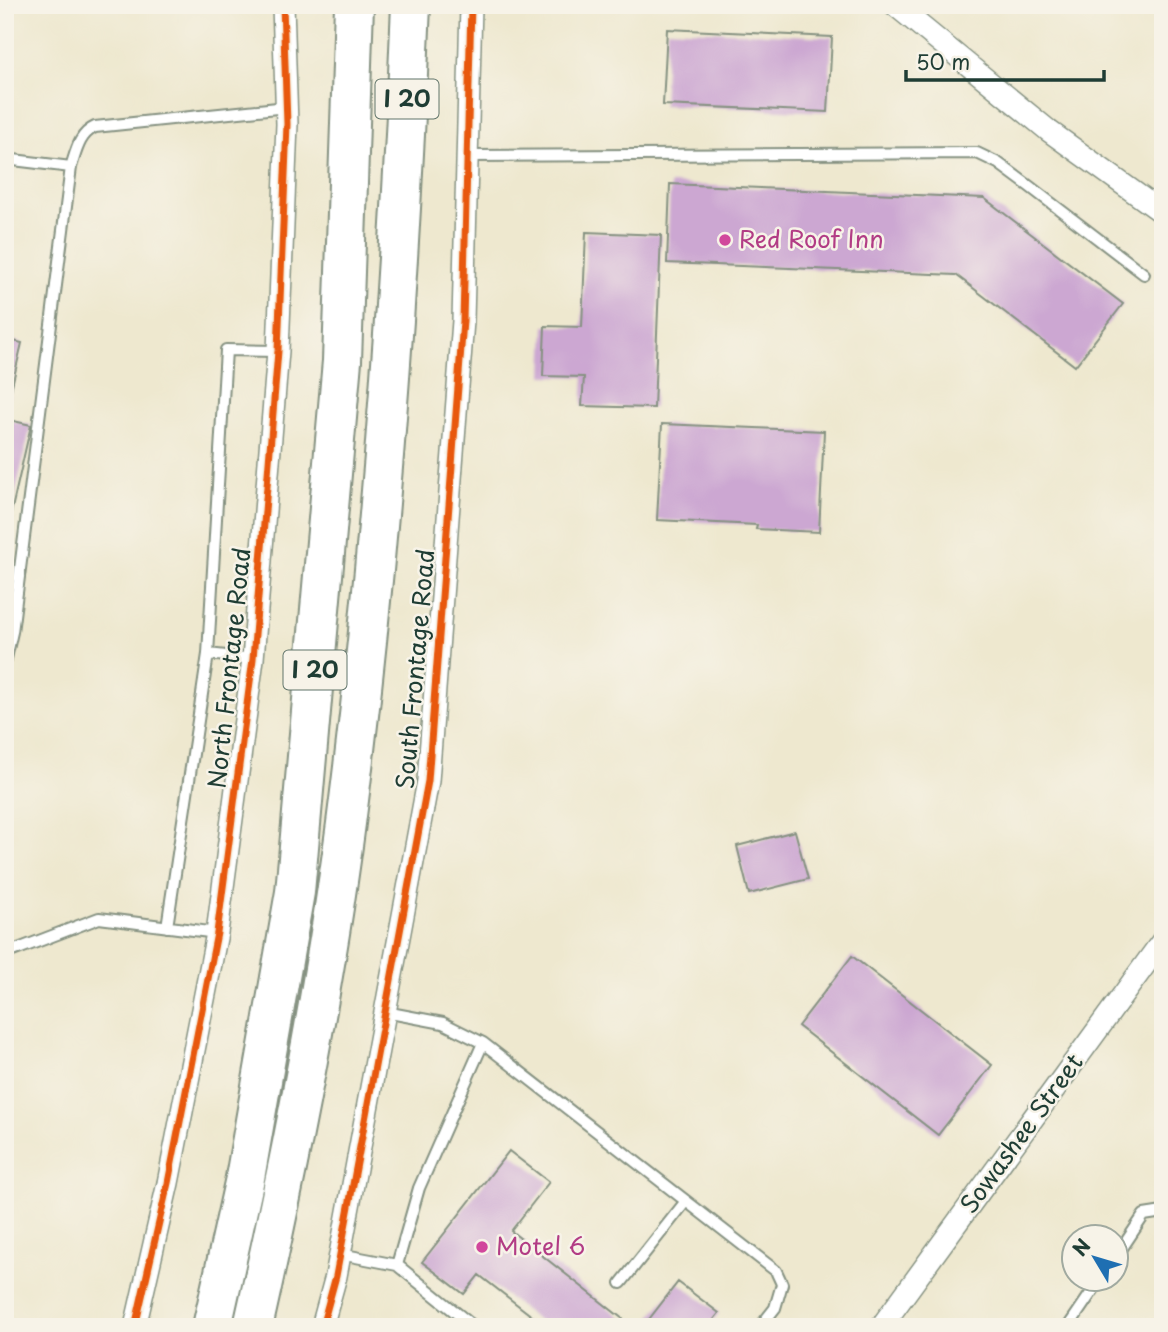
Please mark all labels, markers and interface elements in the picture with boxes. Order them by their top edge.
scale bar [906,38,1103,82]
text: 50 m [916,45,970,77]
road number: I 20 [376,80,438,118]
place label: Red Roof Inn [739,220,884,256]
marker: Red Roof Inn [717,232,733,248]
street label: North Frontage Road [197,546,259,790]
street label: South Frontage Road [386,547,442,790]
road number: I 20 [284,650,346,690]
street label: Sowashee Street [950,1045,1091,1220]
north arrow [1060,1224,1130,1294]
place label: Motel 6 [496,1227,585,1263]
text: N [1065,1232,1096,1261]
marker: Motel 6 [474,1239,490,1255]

